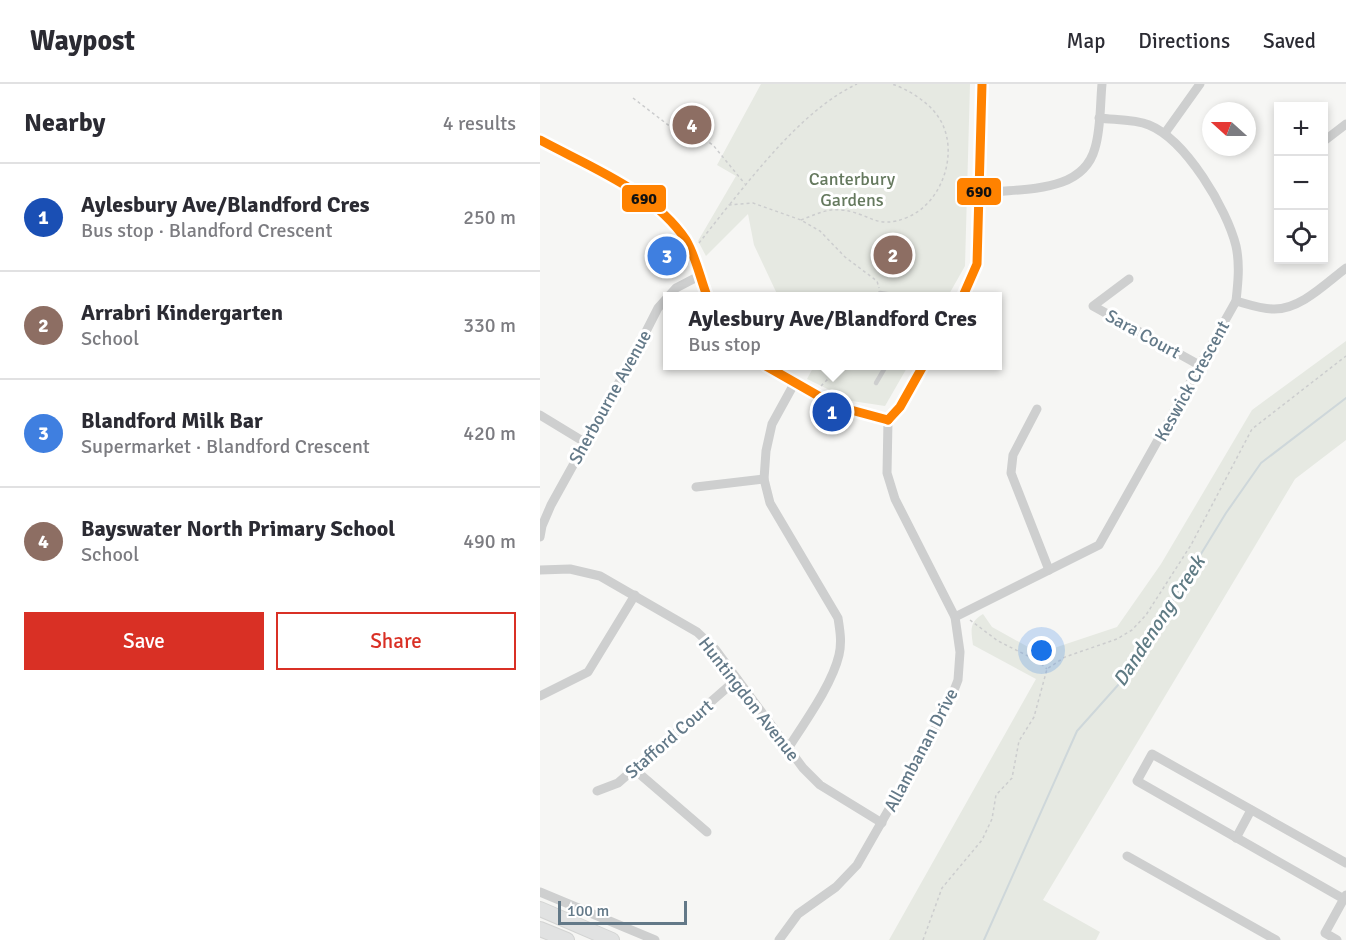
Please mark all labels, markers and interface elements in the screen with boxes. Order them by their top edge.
text: Waypost [30,24,135,58]
text: Map [1067,28,1105,54]
text: Directions [1138,28,1230,54]
text: Saved [1263,28,1316,54]
pin: 4 [672,102,712,147]
north arrow [1202,102,1256,156]
map controls [1274,102,1328,264]
button: + [1274,102,1328,156]
text: Nearby [24,107,105,139]
text: 4 results [443,111,516,136]
button: − [1274,156,1328,210]
park label: Canterbury Gardens [809,168,896,211]
line badge: 690 [956,177,1002,206]
text: 690 [966,182,992,202]
line badge: 690 [621,184,667,213]
text: 690 [631,189,657,209]
text: Aylesbury Ave/Blandford Cres [81,191,370,218]
text: 1 [38,205,49,230]
text: 250 m [463,205,516,230]
button: locate [1274,210,1328,264]
text: Bus stop · Blandford Crescent [81,218,332,243]
pin: 2 [874,232,912,278]
pin: 3 [648,234,686,279]
popup [663,292,1002,370]
text: Arrabri Kindergarten [81,299,283,326]
text: Aylesbury Ave/Blandford Cres [688,305,977,332]
street label: Sara Court [1102,305,1184,363]
text: 2 [38,313,49,338]
text: 330 m [463,313,516,338]
street label: Keswick Crescent [1150,317,1234,445]
text: School [81,326,139,351]
street label: Sherbourne Avenue [564,326,656,468]
text: Bus stop [688,332,761,357]
pin: 1 [812,390,852,434]
text: Blandford Milk Bar [81,407,263,434]
text: 3 [38,421,49,446]
text: 420 m [463,421,516,446]
text: Supermarket · Blandford Crescent [81,434,370,459]
text: Bayswater North Primary School [81,515,395,542]
text: 4 [38,529,49,554]
text: 490 m [463,529,516,554]
text: School [81,542,139,567]
water label: Dandenong Creek [1107,549,1212,691]
button: Save [24,612,264,670]
button: Share [276,612,516,670]
street label: Huntingdon Avenue [694,633,804,765]
your location [1027,636,1056,665]
street label: Allambanan Drive [879,685,963,815]
street label: Stafford Court [621,695,717,783]
scale bar [558,898,687,926]
text: 100 m [567,901,609,921]

